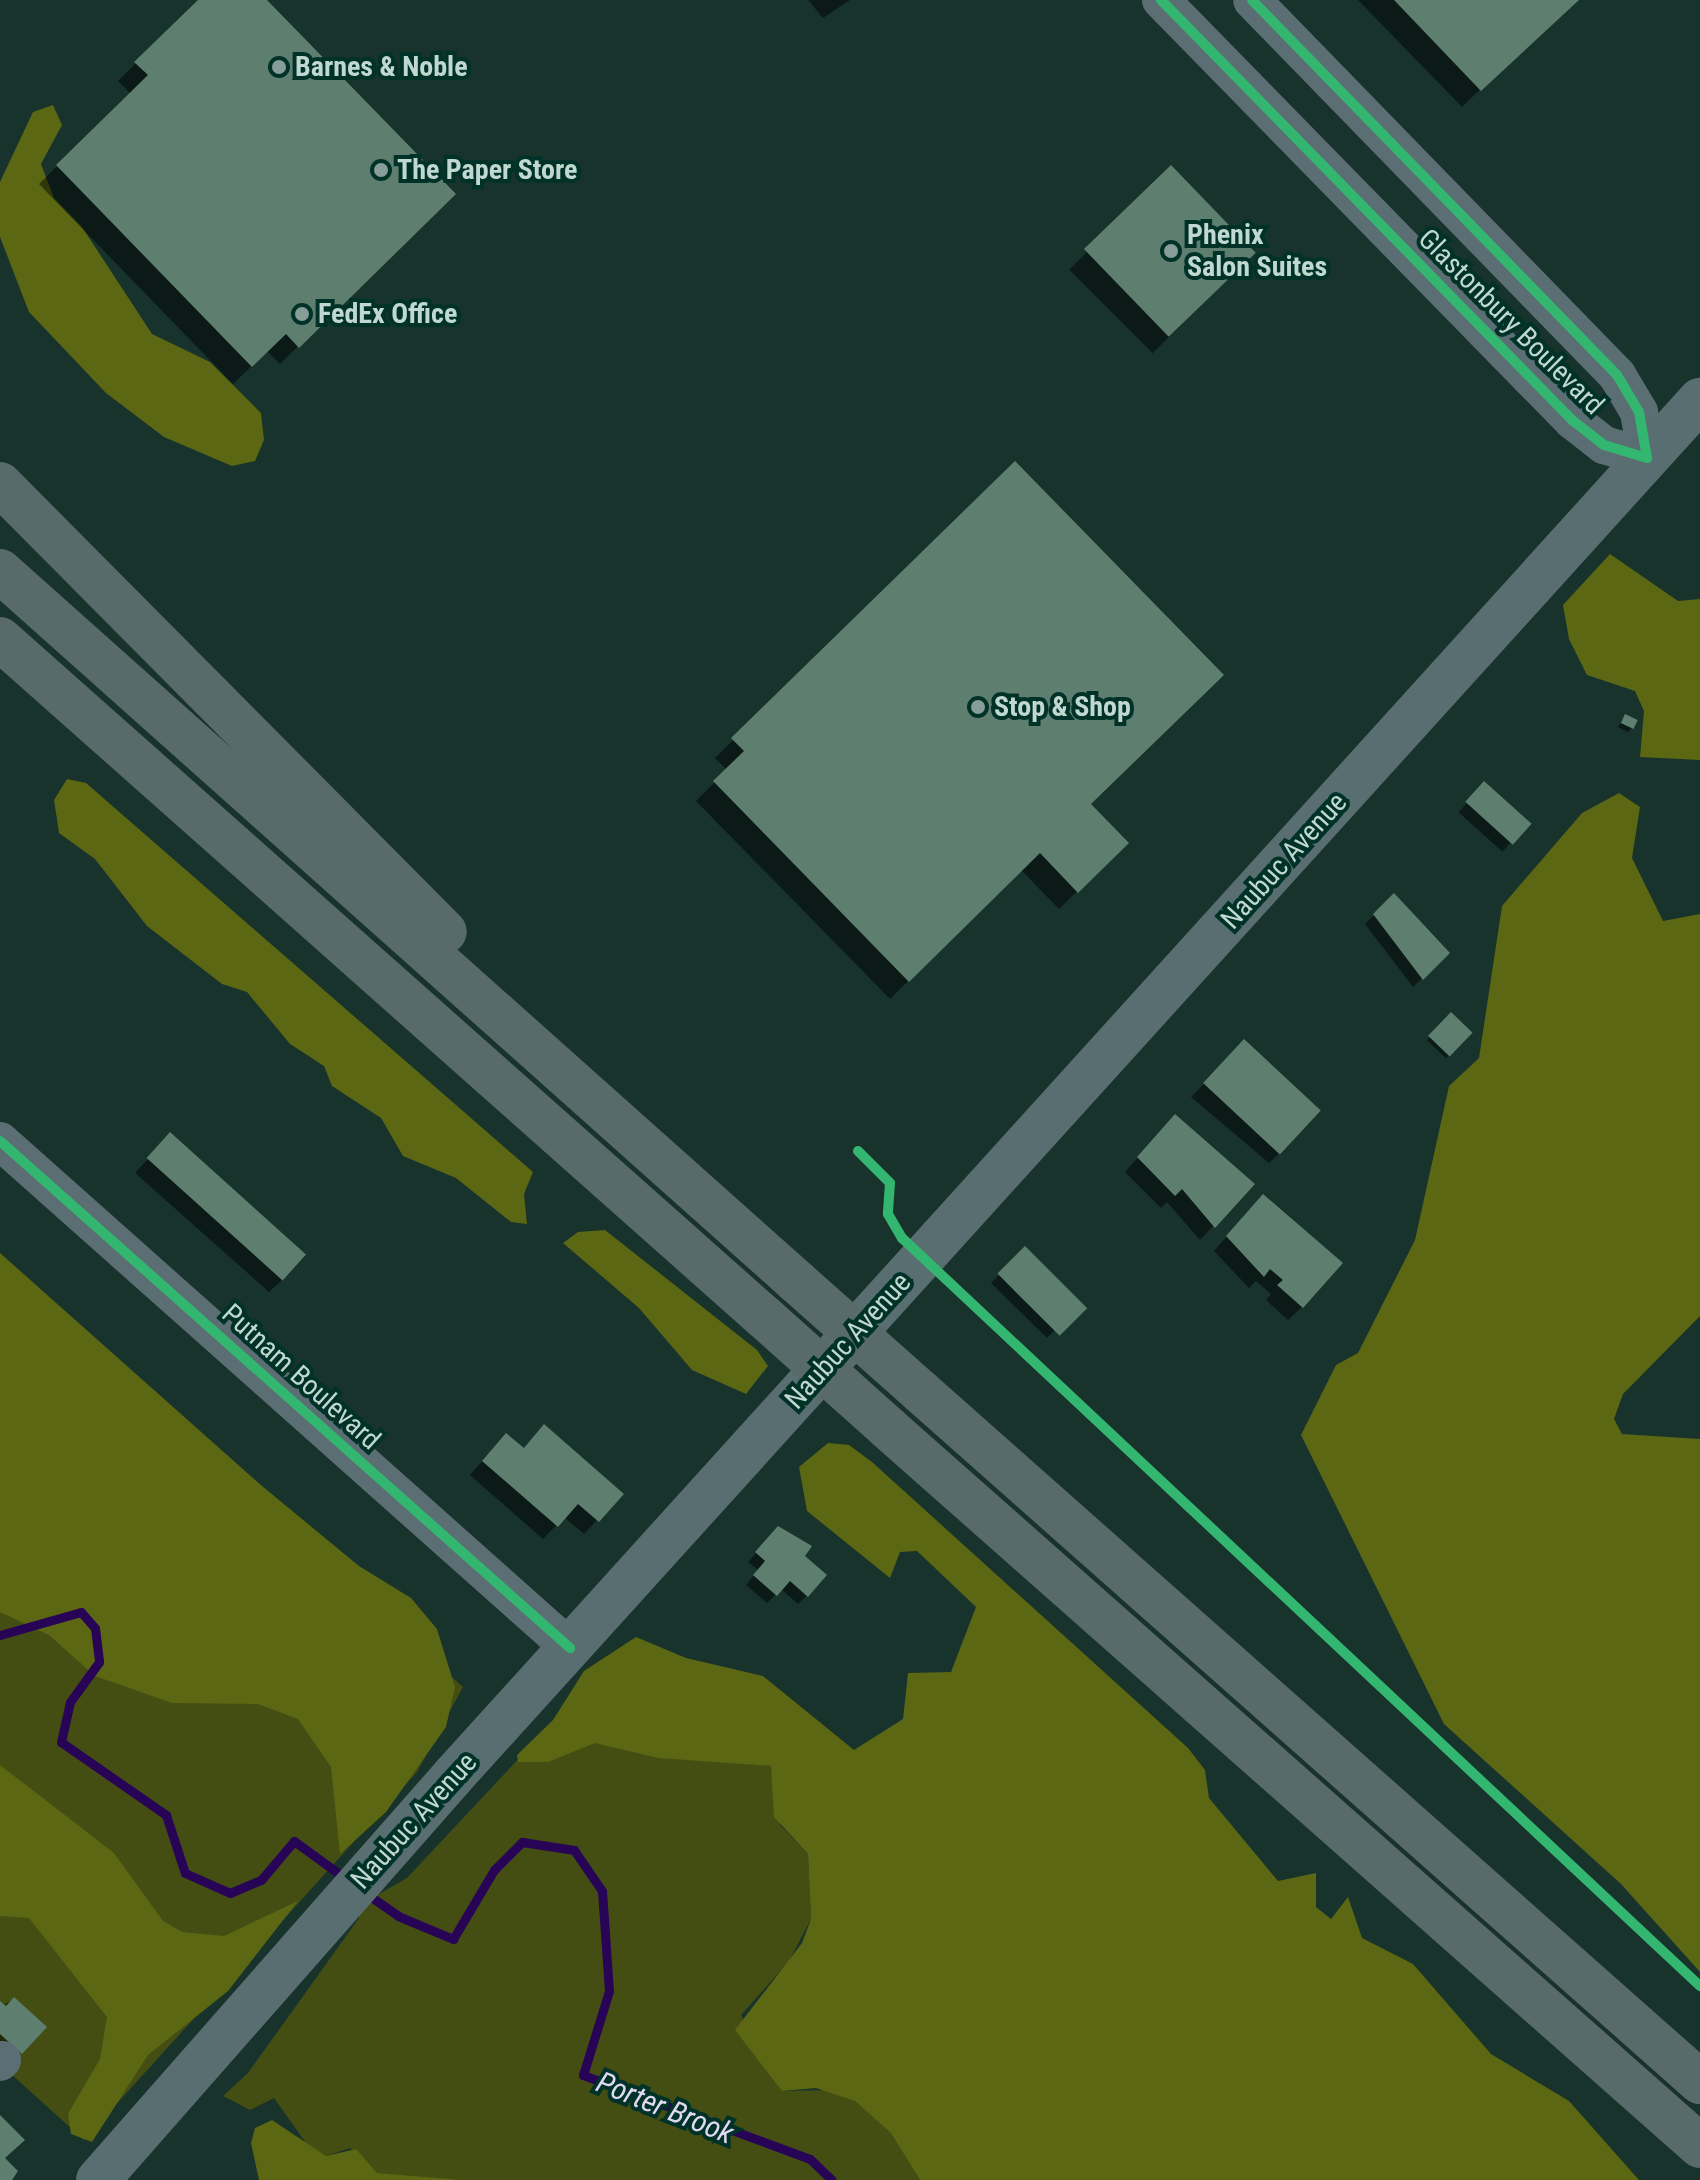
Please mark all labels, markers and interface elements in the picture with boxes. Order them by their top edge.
place label: Barnes & Noble [295,50,468,84]
marker: Barnes & Noble [270,58,288,76]
place label: The Paper Store [397,153,577,187]
marker: The Paper Store [372,161,390,179]
place label: Phenix Salon Suites [1187,218,1327,284]
street label: Glastonbury Boulevard [1411,222,1611,422]
marker: Phenix Salon Suites [1162,242,1180,260]
place label: FedEx Office [318,297,457,331]
marker: FedEx Office [293,305,311,323]
place label: Stop & Shop [994,690,1131,724]
marker: Stop & Shop [969,698,987,716]
street label: Naubuc Avenue [1214,786,1354,936]
street label: Naubuc Avenue [778,1266,918,1416]
street label: Putnam Boulevard [215,1297,387,1457]
street label: Naubuc Avenue [344,1746,484,1896]
water label: Porter Brook [591,2064,739,2152]

